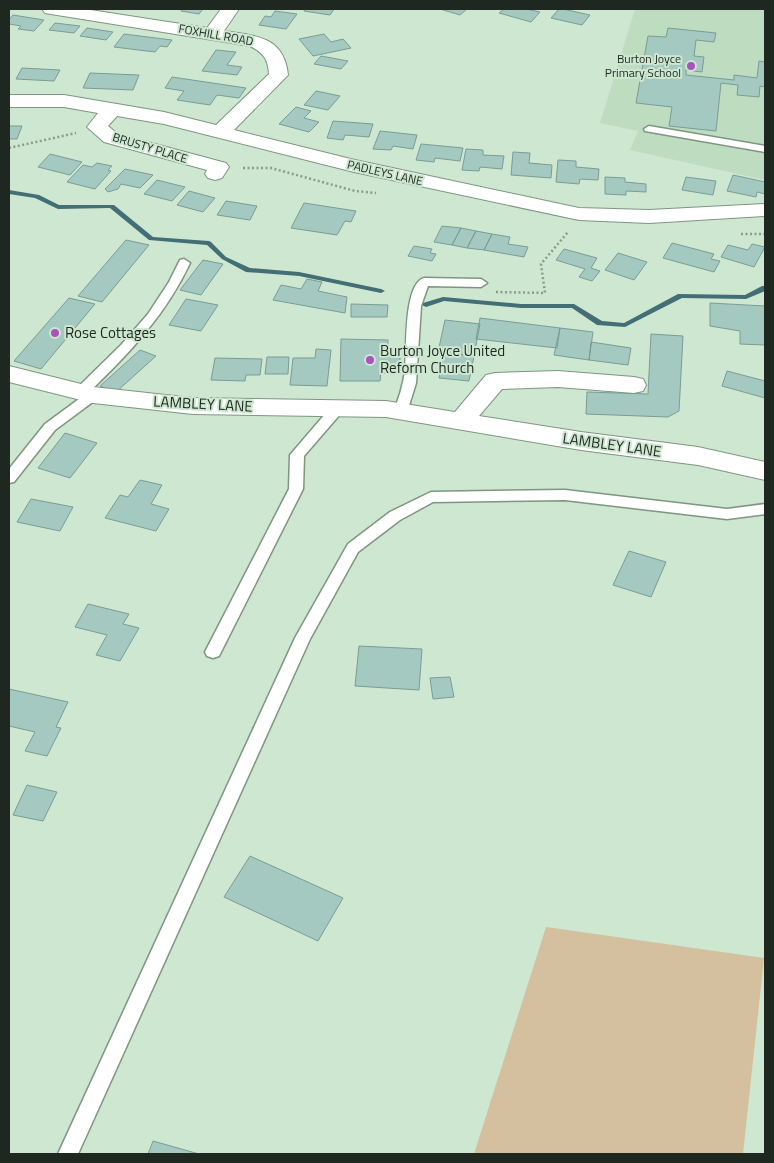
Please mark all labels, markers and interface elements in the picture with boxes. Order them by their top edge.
street label: FOXHILL ROAD [177,19,255,50]
place label: Burton Joyce Primary School [605,49,681,82]
marker: Burton Joyce Primary School [685,60,697,72]
street label: BRUSTY PLACE [110,127,190,168]
street label: PADLEYS LANE [345,155,425,191]
place label: Rose Cottages [65,321,156,344]
marker: Rose Cottages [49,327,61,339]
place label: Burton Joyce United Reform Church [380,339,505,379]
marker: Burton Joyce United Reform Church [364,354,376,366]
street label: LAMBLEY LANE [153,389,253,418]
street label: LAMBLEY LANE [561,426,663,463]

